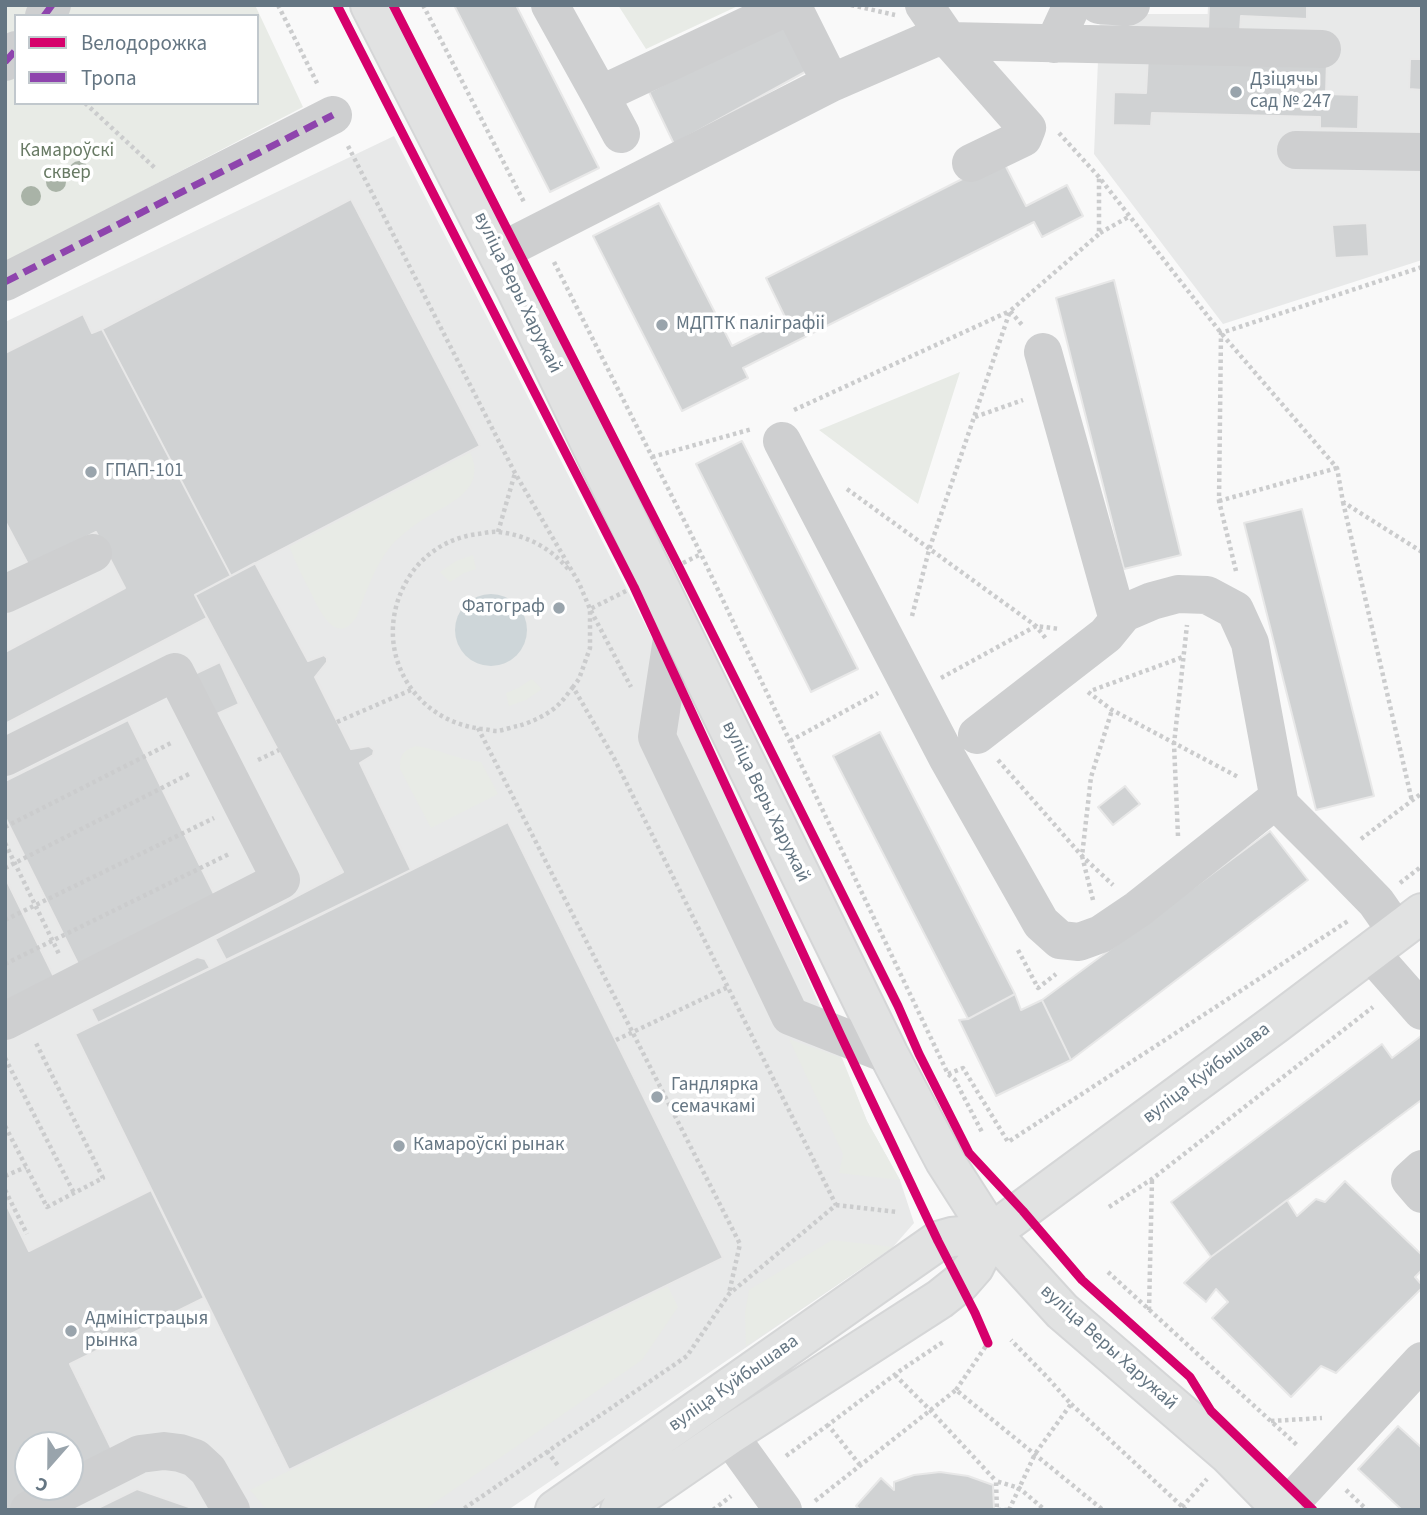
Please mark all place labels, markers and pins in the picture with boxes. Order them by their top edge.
place label: Дзіцячы сад № 247 [1250,70,1331,114]
marker: Дзіцячы сад № 247 [1228,84,1244,100]
place label: МДПТК паліграфіі [676,314,825,336]
marker: МДПТК паліграфіі [654,317,670,333]
place label: ГПАП-101 [105,461,184,483]
marker: ГПАП-101 [83,464,99,480]
place label: Фатограф [462,597,545,619]
marker: Фатограф [551,600,567,616]
place label: Гандлярка семачкамі [671,1075,759,1119]
marker: Гандлярка семачкамі [649,1089,665,1105]
place label: Камароўскі рынак [413,1135,564,1157]
marker: Камароўскі рынак [391,1138,407,1154]
place label: Адміністрацыя рынка [85,1309,208,1353]
marker: Адміністрацыя рынка [63,1323,79,1339]

